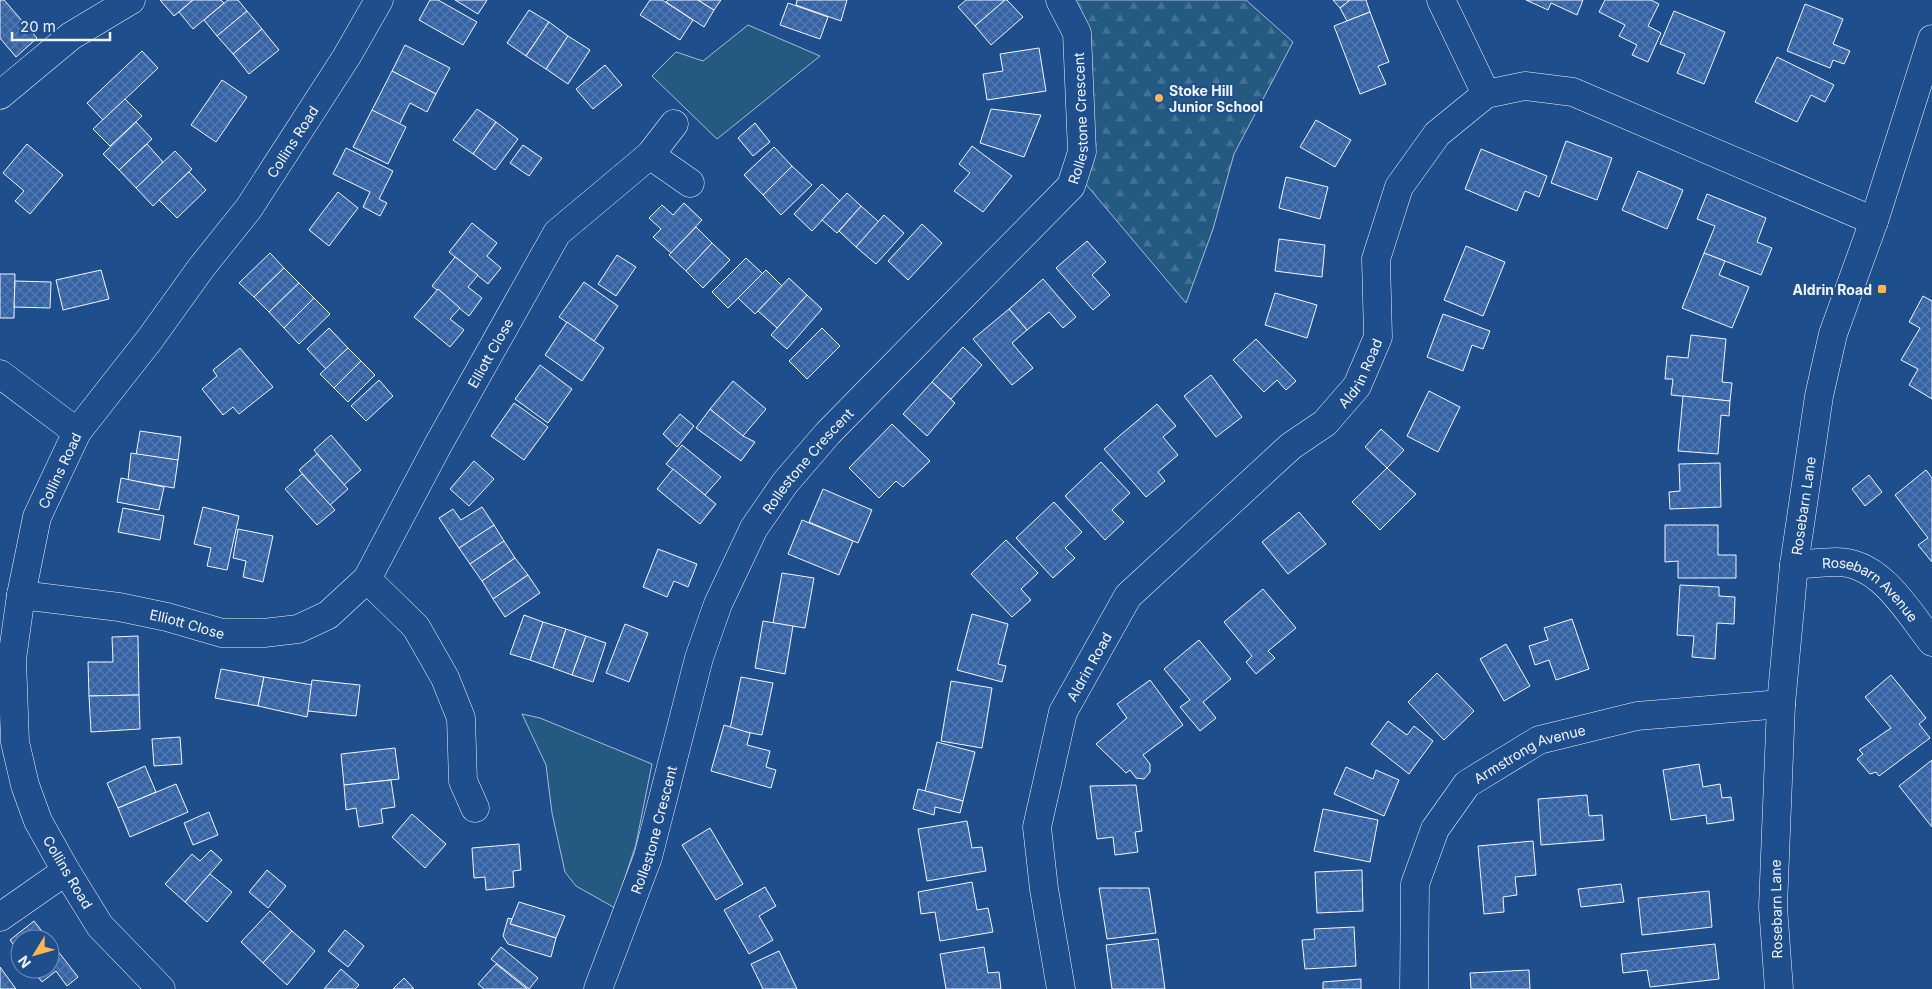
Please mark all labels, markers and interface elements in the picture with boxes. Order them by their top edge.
scale bar [12,10,110,42]
text: 20 m [20,17,56,36]
street label: Rollestone Crescent [1064,52,1091,186]
place label: Stoke Hill Junior School [1169,82,1263,115]
marker: Stoke Hill Junior School [1153,92,1165,104]
street label: Collins Road [262,102,321,181]
place label: Aldrin Road [1793,281,1872,298]
marker: Aldrin Road [1876,283,1888,295]
street label: Elliott Close [463,315,516,391]
street label: Aldrin Road [1334,336,1385,411]
street label: Rollestone Crescent [758,404,857,517]
street label: Collins Road [34,429,84,511]
street label: Rosebarn Lane [1787,455,1818,556]
street label: Rosebarn Avenue [1821,553,1922,625]
street label: Elliott Close [148,605,227,642]
street label: Aldrin Road [1062,629,1115,704]
street label: Armstrong Avenue [1470,720,1587,787]
street label: Rollestone Crescent [626,763,680,896]
street label: Collins Road [40,832,96,912]
street label: Rosebarn Lane [1767,859,1785,959]
north arrow [10,929,60,979]
text: N [14,953,34,972]

